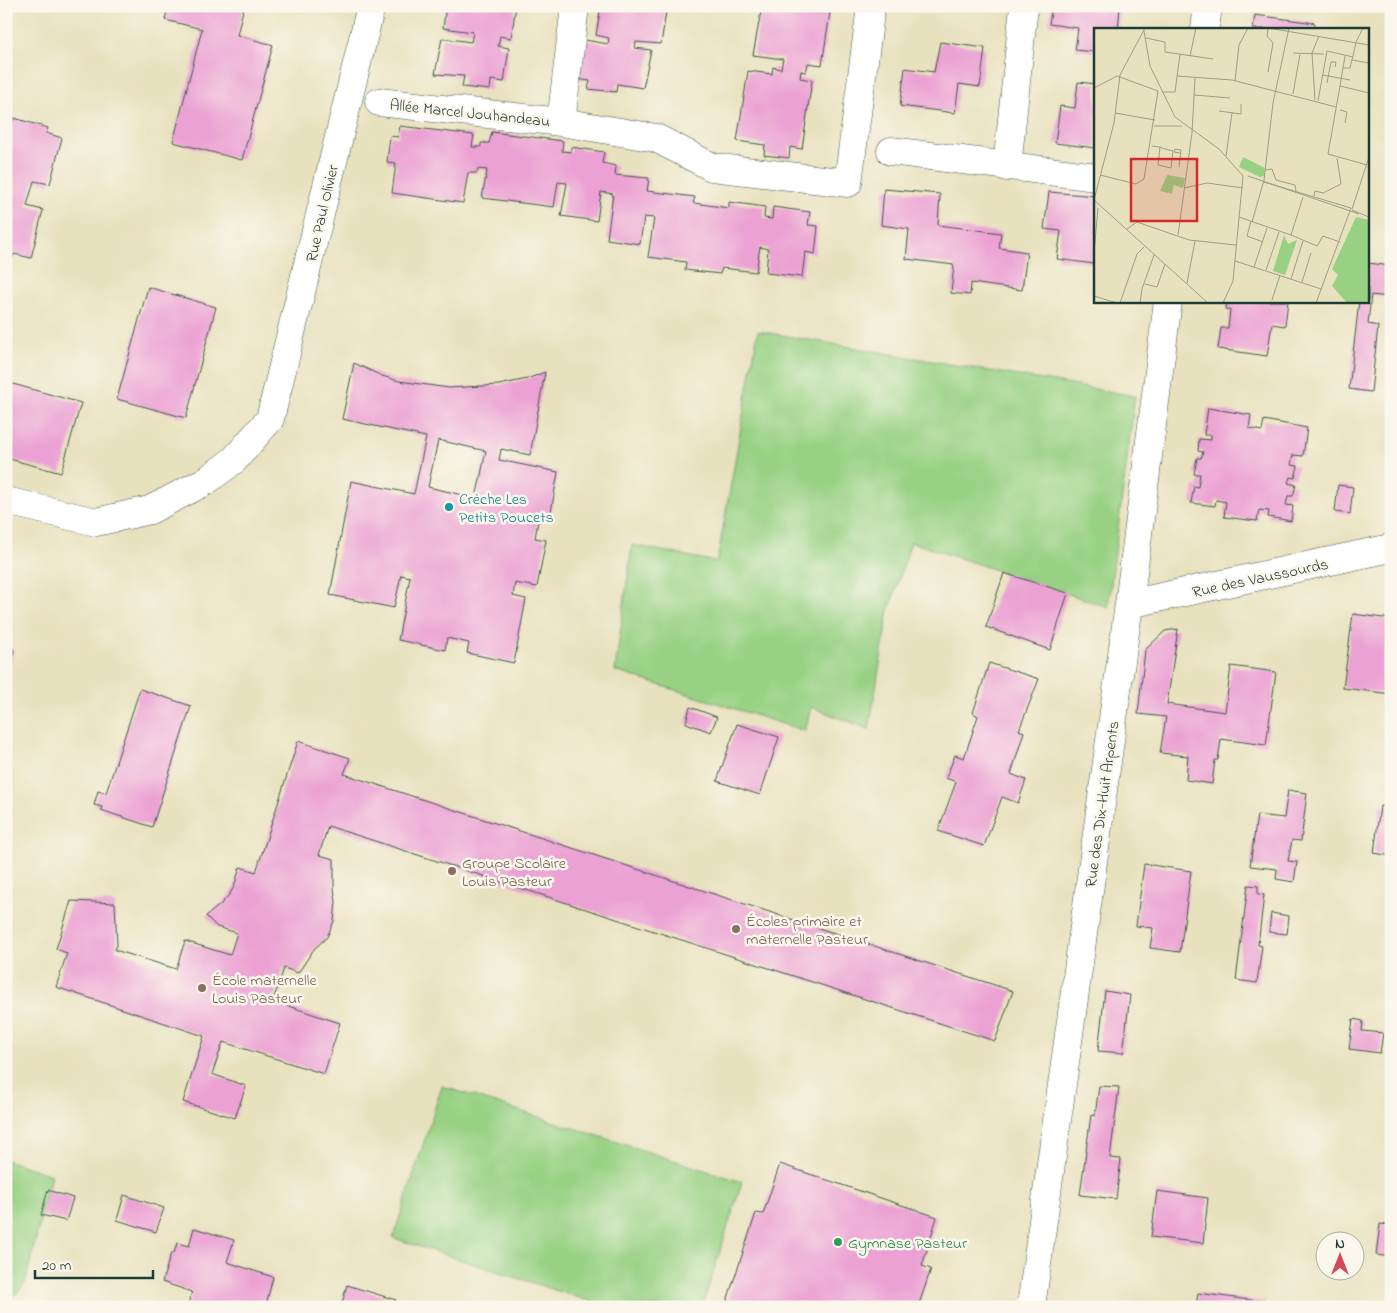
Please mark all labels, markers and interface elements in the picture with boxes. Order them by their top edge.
inset map [1094,28,1370,302]
street label: Allée Marcel Jouhandeau [388,94,551,134]
street label: Rue Paul Olivier [300,162,346,264]
place label: Crèche Les Petits Poucets [459,488,554,530]
marker: Crèche Les Petits Poucets [443,501,455,513]
street label: Rue des Vaussourds [1190,553,1331,605]
street label: Rue des Dix-Huit Arpents [1079,719,1127,889]
place label: Groupe Scolaire Louis Pasteur [462,852,567,894]
marker: Groupe Scolaire Louis Pasteur [446,865,458,877]
place label: Écoles primaire et maternelle Pasteur [746,910,868,952]
marker: Écoles primaire et maternelle Pasteur [730,923,742,935]
place label: École maternelle Louis Pasteur [212,969,317,1011]
marker: École maternelle Louis Pasteur [196,982,208,994]
north arrow [1314,1230,1364,1280]
place label: Gymnase Pasteur [848,1232,967,1256]
text: N [1335,1234,1345,1255]
marker: Gymnase Pasteur [832,1236,844,1248]
scale bar [35,1248,152,1280]
text: 20 m [42,1255,72,1277]

